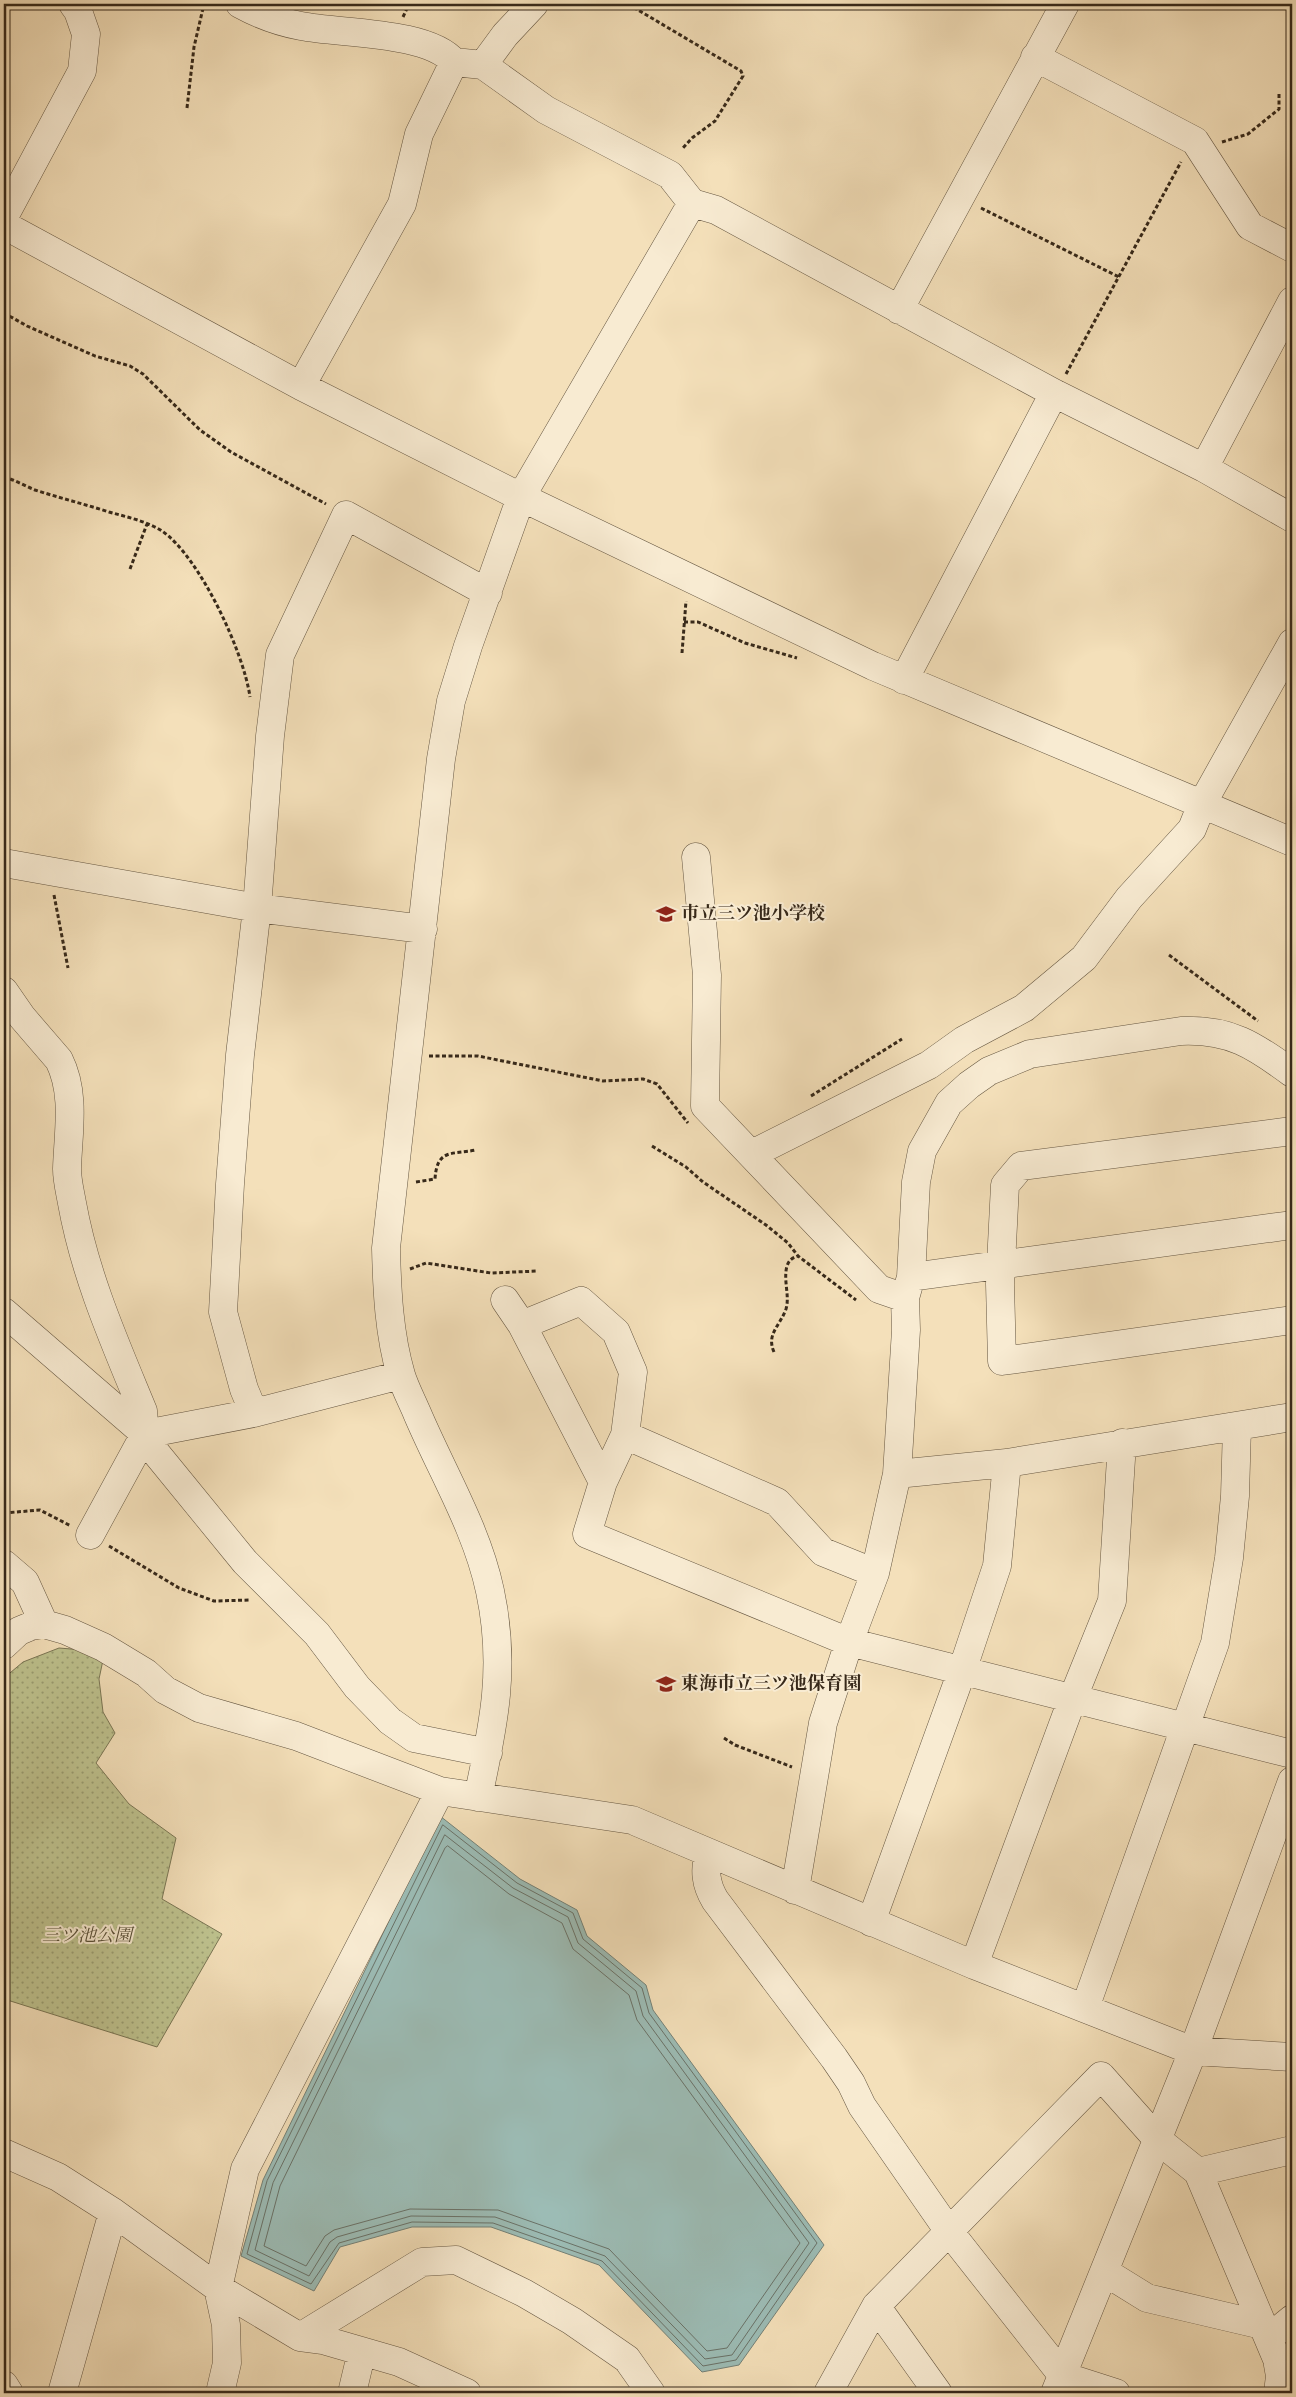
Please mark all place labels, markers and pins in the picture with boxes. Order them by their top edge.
school or university icon: 市立三ツ池小学校 [655,903,677,925]
place label: 市立三ツ池小学校 [681,903,825,923]
school or university icon: 東海市立三ツ池保育園 [655,1673,677,1695]
place label: 東海市立三ツ池保育園 [681,1673,861,1693]

